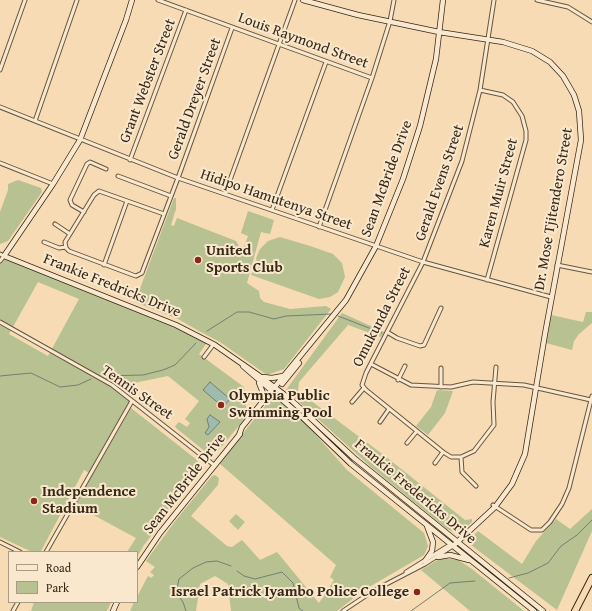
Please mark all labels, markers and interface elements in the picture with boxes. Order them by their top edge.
street label: Louis Raymond Street [235,9,371,73]
street label: Grant Webster Street [116,16,180,146]
street label: Gerald Dreyer Street [165,36,225,162]
street label: Sean McBride Drive [358,118,416,240]
street label: Gerald Evens Street [412,122,468,244]
street label: Dr. Mose Tjitendero Street [531,126,577,292]
street label: Karen Muir Street [476,136,522,250]
street label: Hidipo Hamutenya Street [198,166,354,234]
place label: United Sports Club [206,242,283,277]
street label: Frankie Fredricks Drive [41,250,183,322]
marker: United Sports Club [193,255,203,265]
street label: Omukunda Street [349,264,415,370]
street label: Tennis Street [98,362,176,424]
place label: Olympia Public Swimming Pool [229,387,332,422]
marker: Olympia Public Swimming Pool [216,400,226,410]
street label: Sean McBride Drive [140,430,230,538]
street label: Frankie Fredericks Drive [350,436,480,548]
place label: Independence Stadium [42,483,136,518]
marker: Independence Stadium [29,496,39,506]
legend [8,551,138,603]
text: Road [46,559,71,576]
text: Park [46,579,69,596]
place label: Israel Patrick Iyambo Police College [171,583,409,601]
marker: Israel Patrick Iyambo Police College [412,587,422,597]

